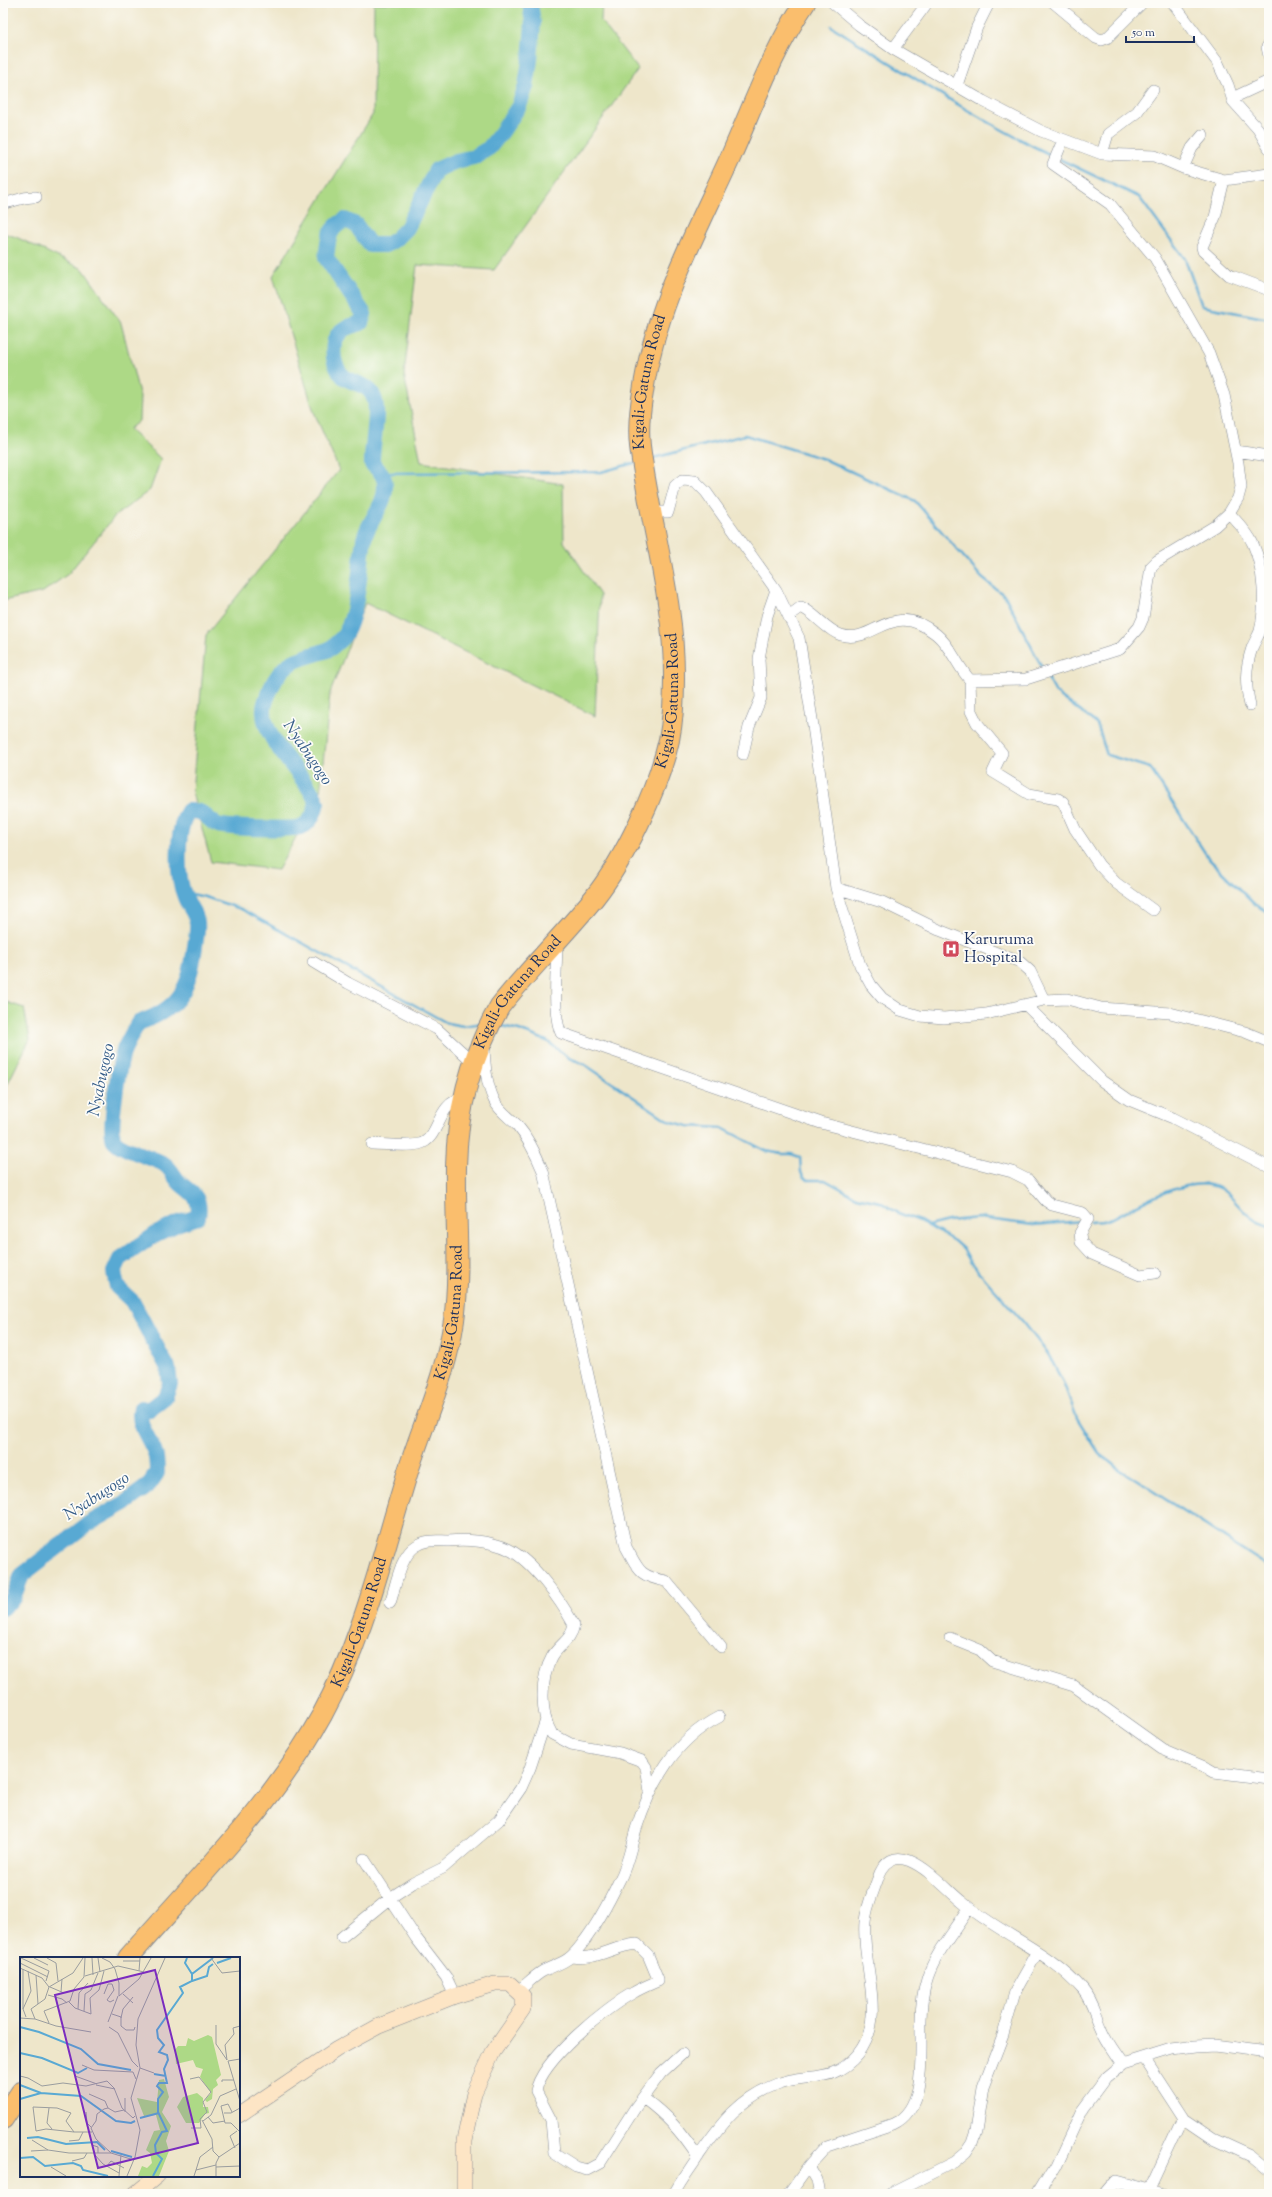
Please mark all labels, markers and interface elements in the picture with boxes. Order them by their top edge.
scale bar [1126,18,1194,44]
text: 50 m [1131,24,1155,42]
street label: Kigali-Gatuna Road [628,312,673,451]
street label: Kigali-Gatuna Road [650,632,686,772]
water label: Nyabugogo [276,716,338,791]
place label: Karuruma Hospital [964,929,1034,970]
street label: Kigali-Gatuna Road [469,931,567,1053]
hospital icon: Karuruma Hospital [941,939,961,959]
water label: Nyabugogo [83,1041,122,1119]
street label: Kigali-Gatuna Road [429,1244,469,1383]
water label: Nyabugogo [59,1467,135,1527]
street label: Kigali-Gatuna Road [326,1554,394,1691]
inset map [20,1957,240,2177]

